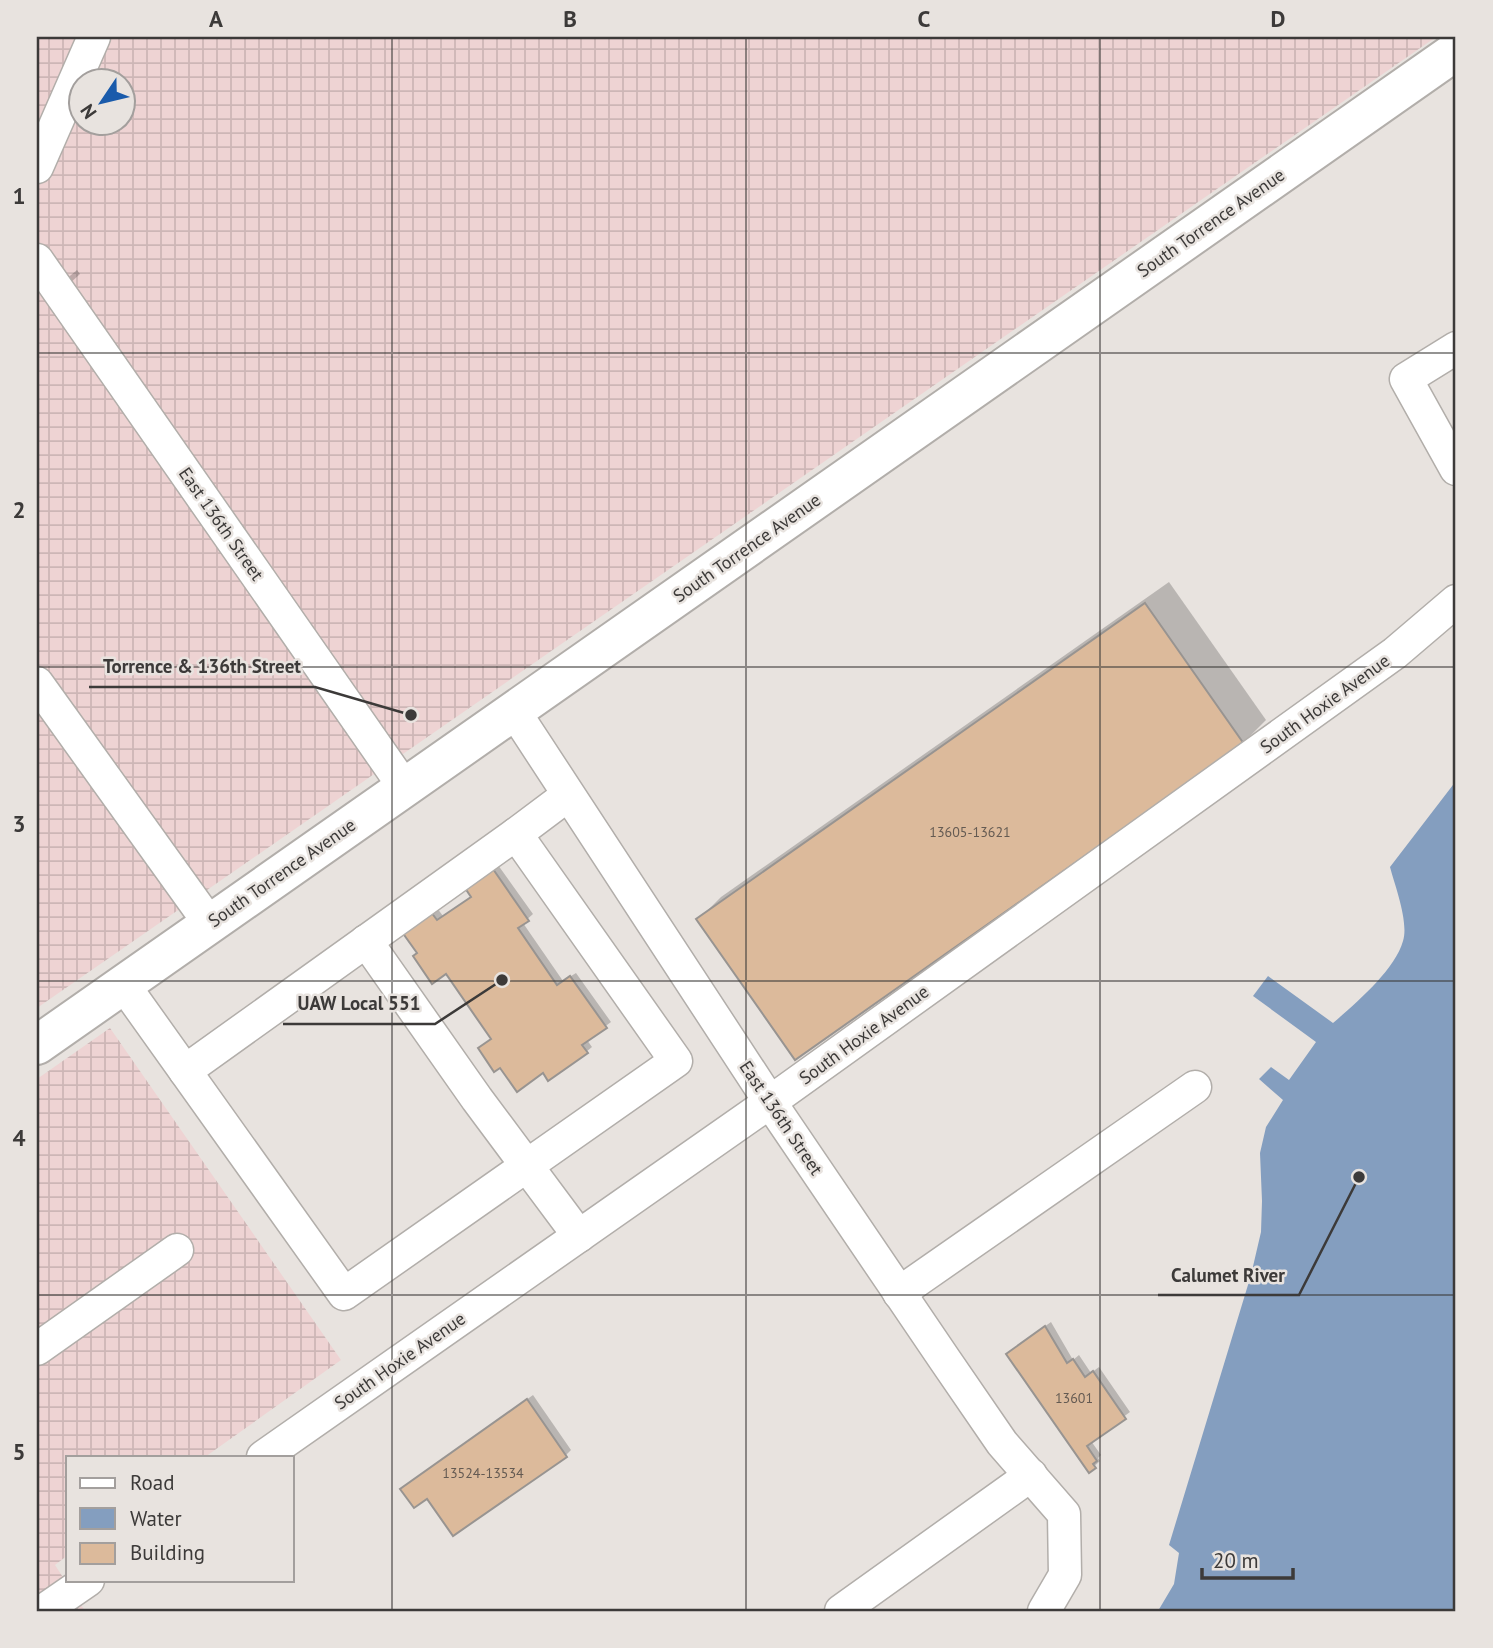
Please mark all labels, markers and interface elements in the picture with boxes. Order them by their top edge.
text: A [209,4,223,33]
text: B [563,4,577,33]
text: C [918,4,931,33]
text: D [1271,4,1285,33]
north arrow [66,66,136,136]
text: N [75,100,101,124]
street label: South Torrence Avenue [1132,163,1289,282]
text: 1 [12,181,26,210]
street label: East 136th Street [174,463,269,585]
street label: South Torrence Avenue [668,488,825,607]
text: 2 [12,495,26,524]
callout: Torrence & 136th Street [89,647,315,687]
street label: South Hoxie Avenue [1255,649,1394,758]
text: Torrence & 136th Street [103,654,301,678]
text: 3 [12,809,26,838]
street label: South Torrence Avenue [203,813,360,932]
house number: 13605-13621 [929,823,1011,841]
street label: South Hoxie Avenue [794,980,933,1089]
callout: UAW Local 551 [283,984,435,1024]
text: UAW Local 551 [298,991,420,1015]
street label: East 136th Street [735,1056,828,1179]
text: 4 [12,1123,26,1152]
callout: Calumet River [1158,1255,1299,1295]
text: Calumet River [1171,1263,1285,1287]
street label: South Hoxie Avenue [330,1307,470,1414]
house number: 13601 [1055,1389,1093,1407]
text: 5 [12,1437,26,1466]
legend [66,1456,294,1582]
house number: 13524-13534 [442,1464,524,1482]
text: Road [130,1469,174,1496]
text: Water [130,1505,182,1532]
scale bar [1202,1536,1294,1580]
text: Building [130,1539,205,1566]
text: 20 m [1213,1547,1259,1574]

